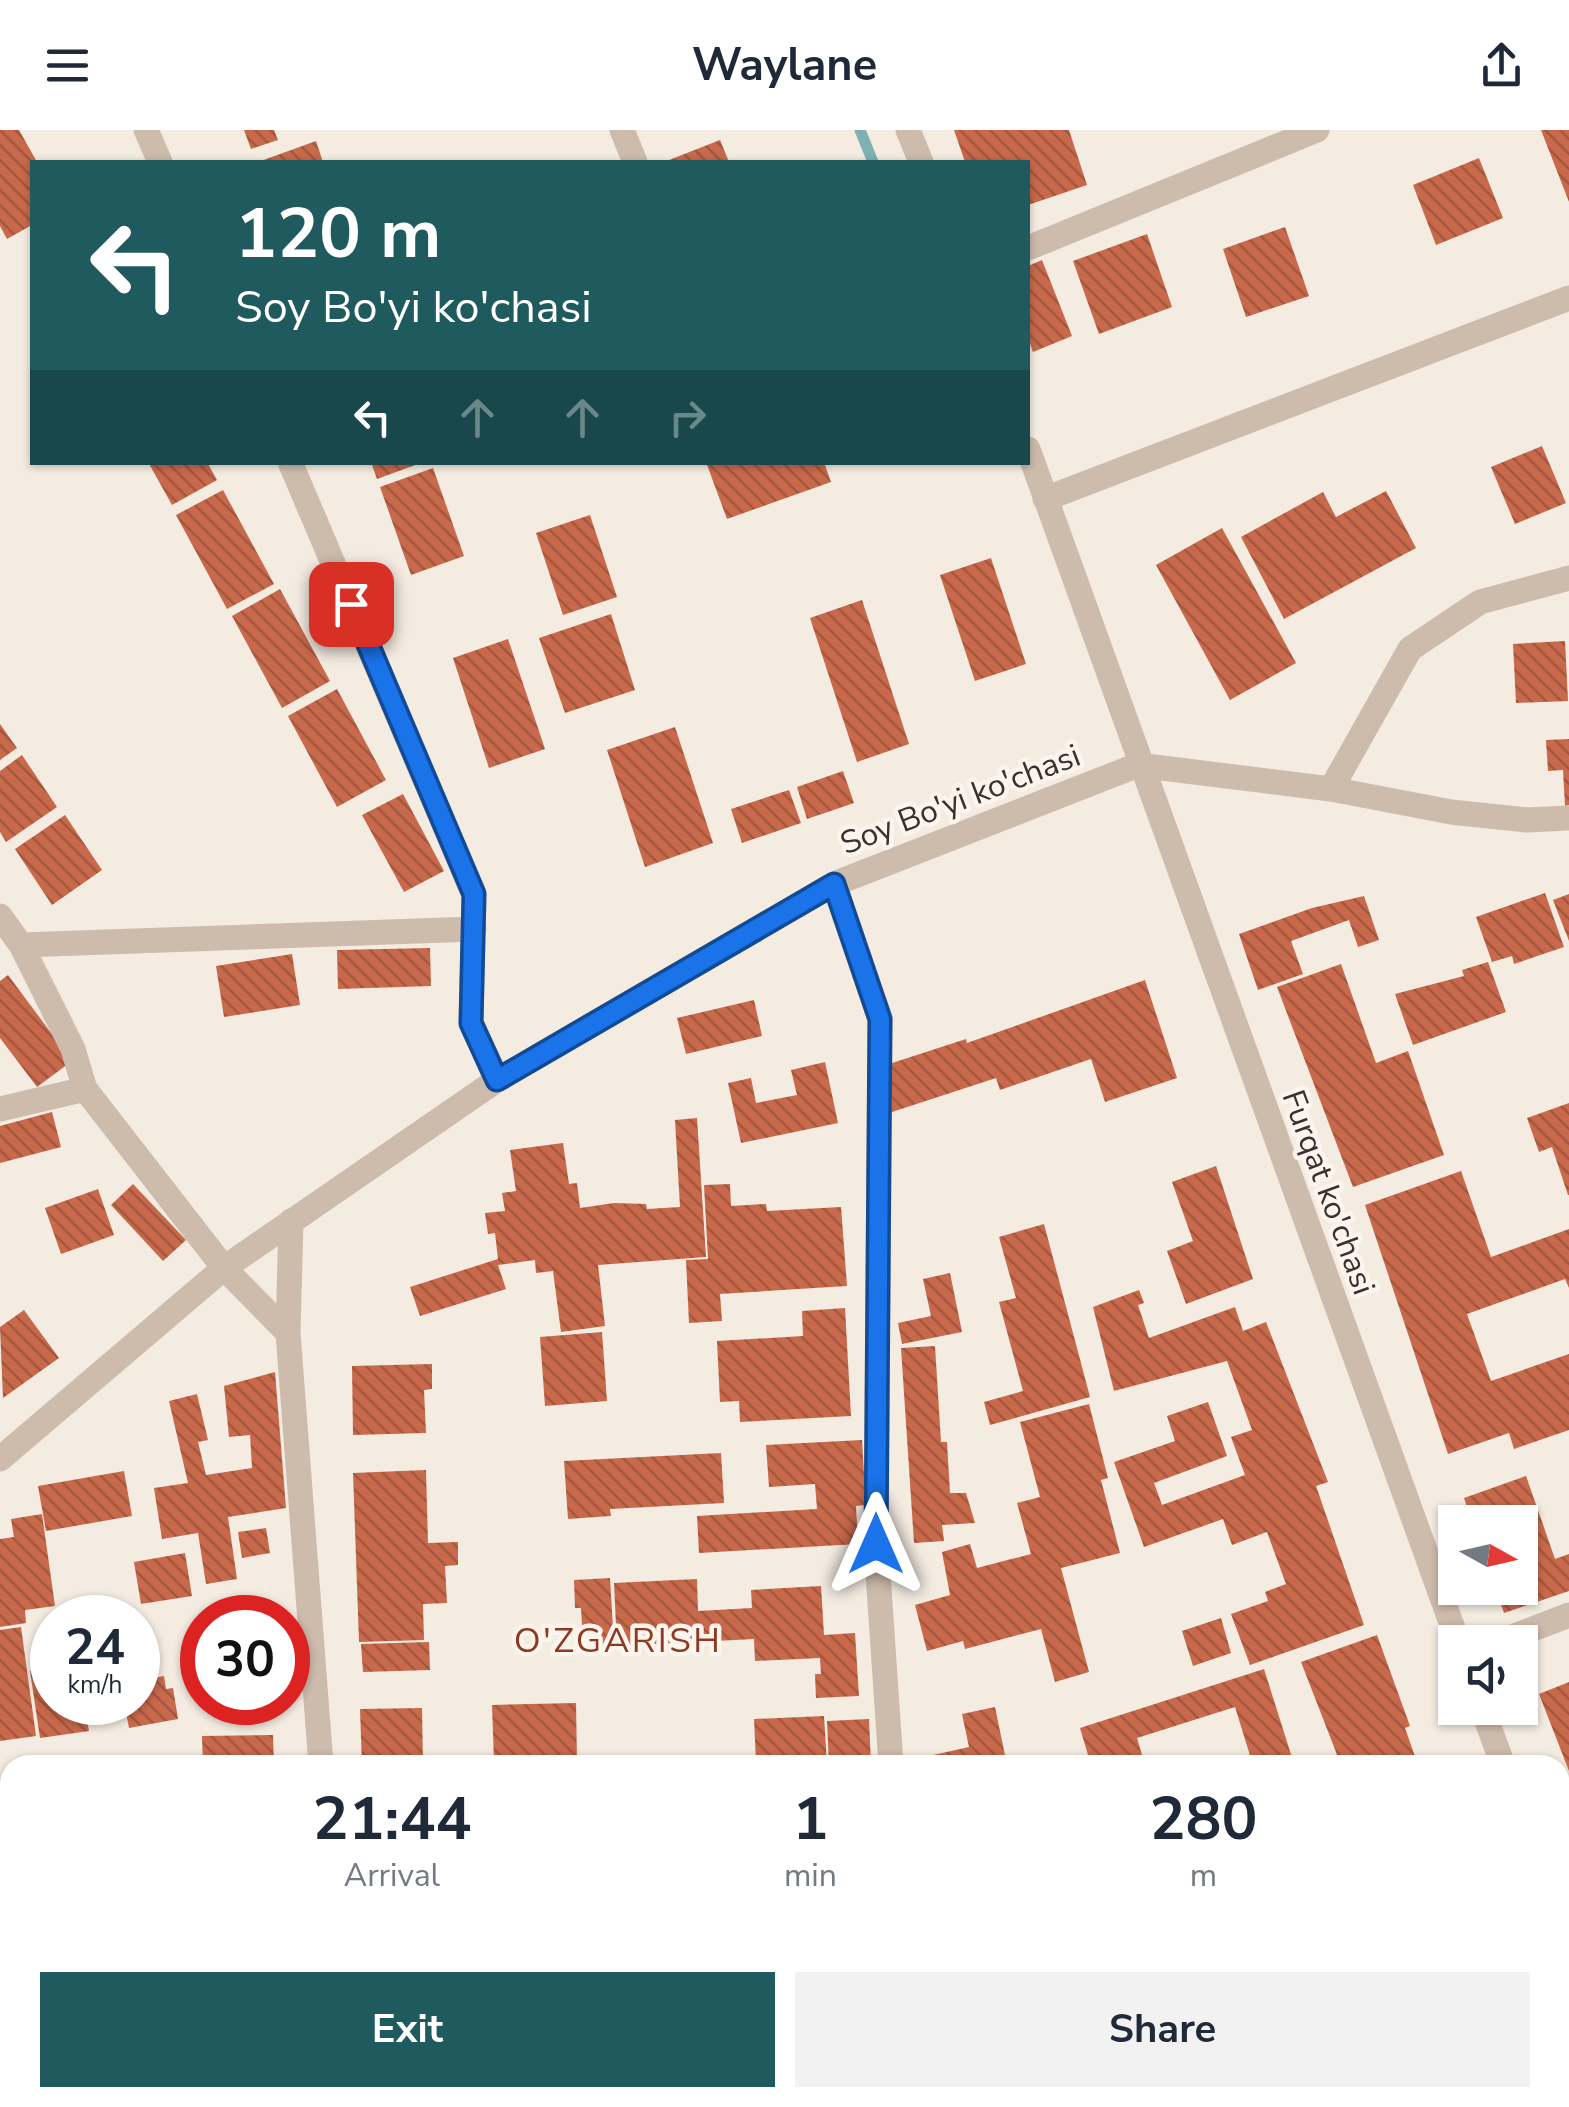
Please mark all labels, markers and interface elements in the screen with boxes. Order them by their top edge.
text: Waylane [692,35,877,96]
icon: menu [40,38,95,93]
icon: share [1474,38,1529,93]
text: 120 m [235,186,441,282]
icon: left [70,200,200,330]
text: Soy Bo'yi ko'chasi [235,277,592,338]
icon: left [345,390,400,445]
icon: ahead [450,390,505,445]
icon: ahead [555,390,610,445]
icon: right [660,390,715,445]
pin [309,562,394,647]
icon: arrive [324,577,379,632]
street label: Soy Bo'yi ko'chasi [834,734,1086,865]
street label: Furqat ko'chasi [1272,1084,1385,1300]
position arrow [824,1492,928,1596]
north arrow [1438,1505,1538,1605]
map controls [1438,1505,1538,1725]
speed limit sign: 30 [180,1595,310,1725]
text: 24 [65,1613,125,1682]
district label: O'ZGARISH [514,1617,722,1664]
button: sound [1438,1625,1538,1725]
text: km/h [67,1668,123,1702]
text: 21:44 [313,1778,471,1860]
text: 1 [792,1778,828,1860]
text: 280 [1149,1778,1257,1860]
text: Arrival [344,1854,440,1897]
text: min [784,1854,837,1897]
text: m [1190,1854,1217,1897]
button: Exit [40,1972,775,2087]
button: Share [795,1972,1530,2087]

